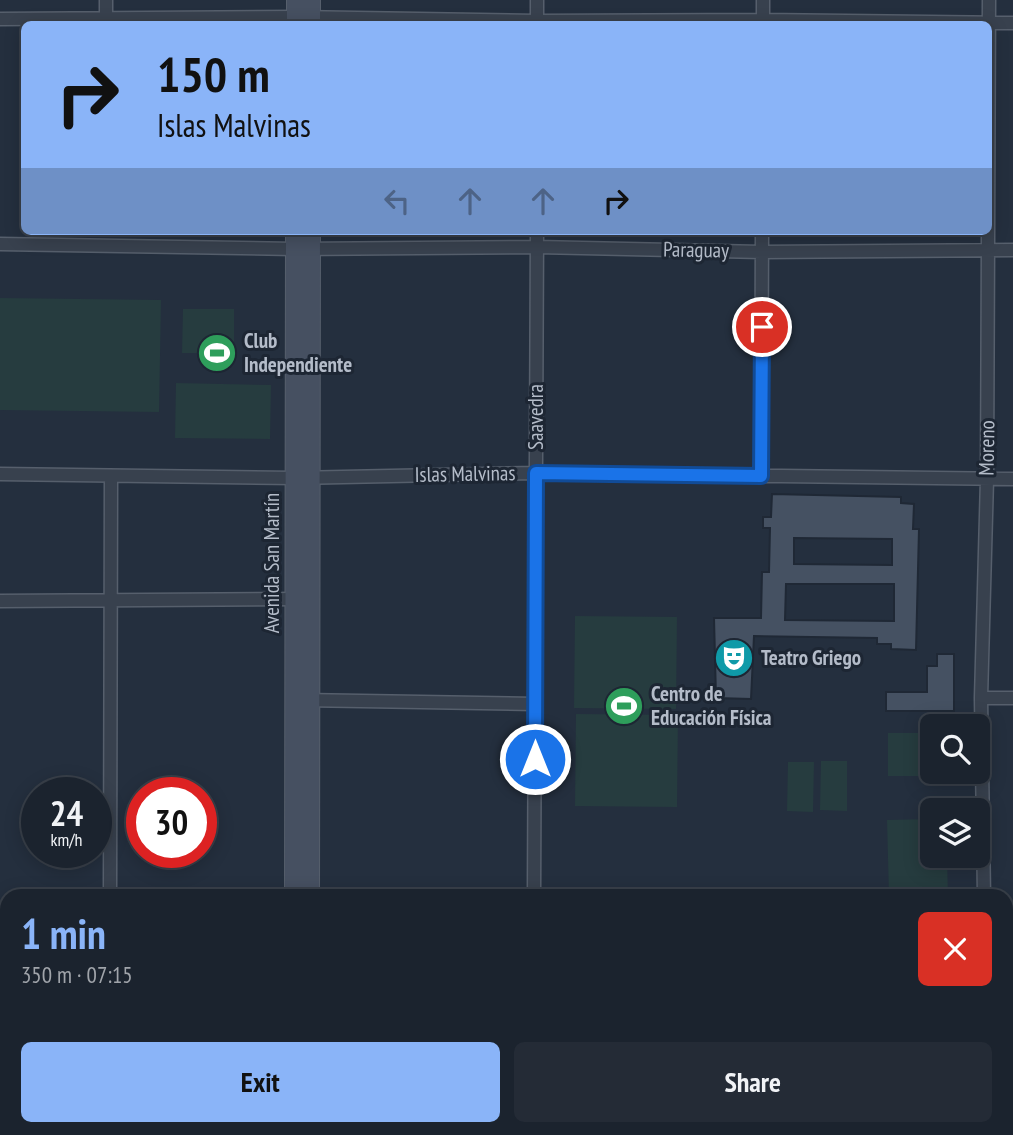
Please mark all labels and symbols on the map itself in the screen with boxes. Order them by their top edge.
street label: Paraguay [663,235,729,264]
pin [732,297,792,357]
place label: Club Independiente [244,327,352,378]
sports icon: Club Independiente [196,332,238,374]
street label: Saavedra [522,384,549,450]
street label: Moreno [973,420,1000,476]
street label: Islas Malvinas [414,459,516,488]
street label: Avenida San Martín [258,493,285,633]
theatre icon: Teatro Griego [713,637,755,679]
place label: Teatro Griego [761,644,861,671]
place label: Centro de Educación Física [651,680,772,731]
sports icon: Centro de Educación Física [603,685,645,727]
position arrow [498,722,572,796]
speed limit sign: 30 [126,777,217,868]

